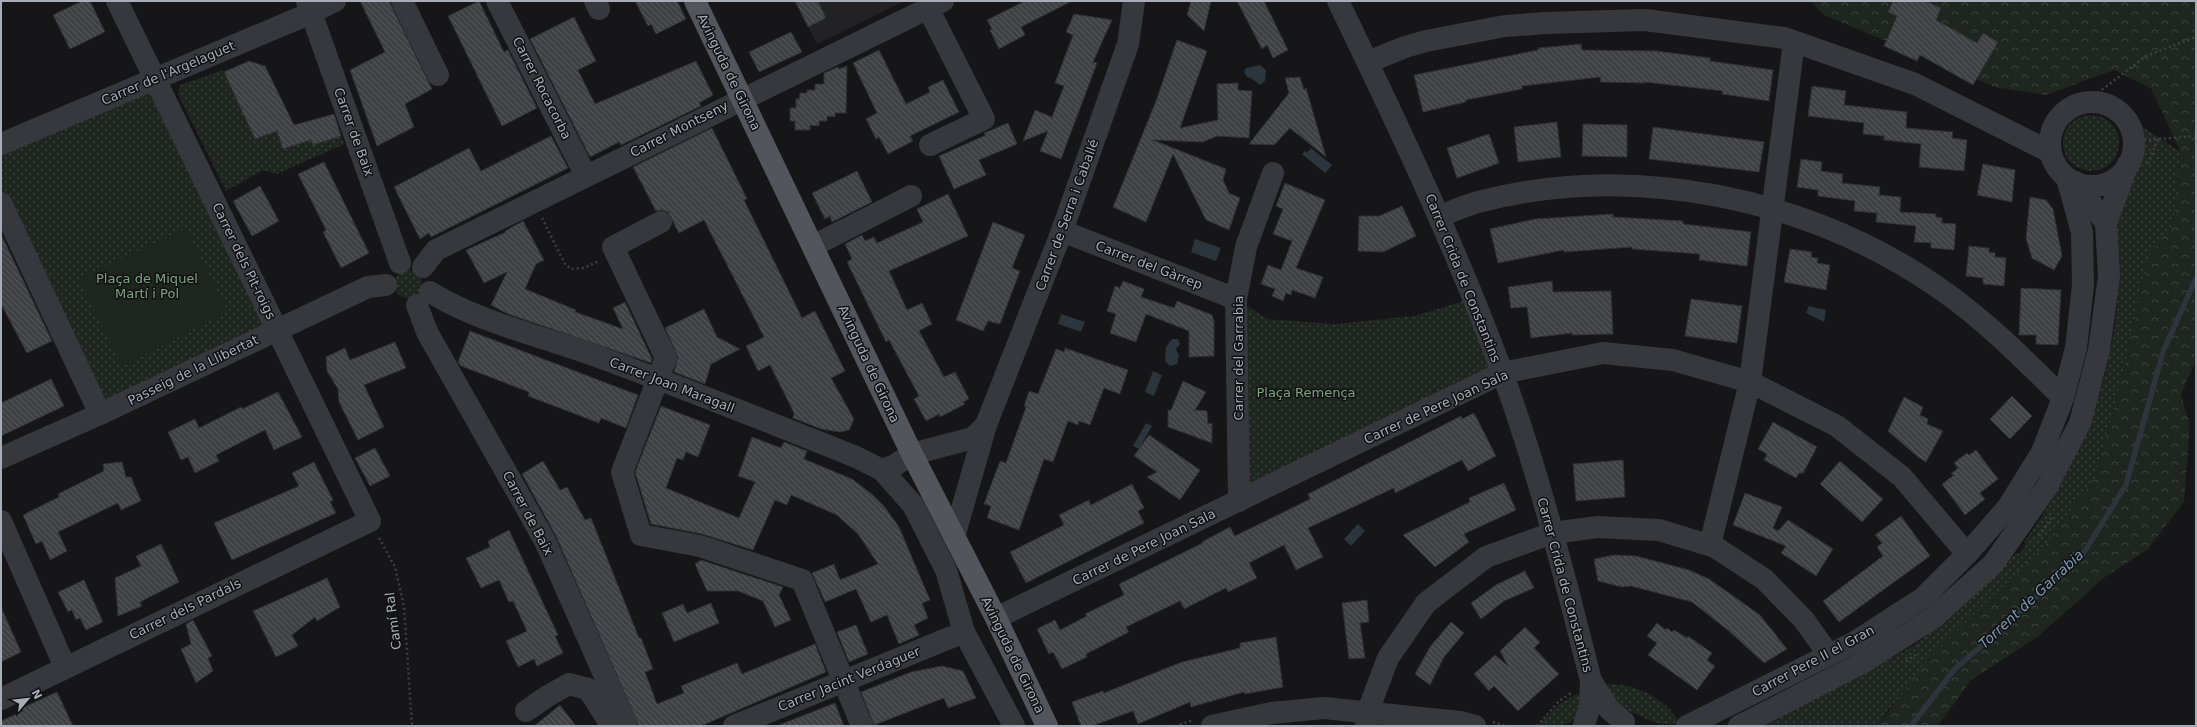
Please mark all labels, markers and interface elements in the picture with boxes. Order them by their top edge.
street label: Avinguda de Girona [694,11,764,133]
street label: Carrer Rocacorba [510,34,574,142]
street label: Carrer de l'Argelaguet [99,38,237,108]
street label: Carrer de Baix [331,86,377,179]
street label: Carrer Montseny [628,98,731,160]
street label: Carrer de Serra i Caballé [1033,137,1101,293]
street label: Carrer Crida de Constantins [1422,191,1504,365]
street label: Carrer dels Pit-roigs [209,200,279,322]
street label: Carrer del Gàrrep [1093,238,1205,292]
park label: Plaça de Miquel Martí i Pol [96,271,198,301]
street label: Carrer del Garrabia [1231,296,1246,421]
street label: Avinguda de Girona [835,303,903,425]
street label: Passeig de la Llibertat [125,332,261,408]
street label: Carrer Joan Maragall [607,354,737,416]
street label: Carrer de Pere Joan Sala [1361,367,1511,447]
park label: Plaça Remença [1256,385,1356,400]
street label: Carrer de Baix [499,468,557,558]
street label: Carrer Crida de Constantins [1534,496,1596,674]
street label: Carrer de Pere Joan Sala [1070,506,1218,588]
water label: Torrent de Garrabia [1975,546,2087,652]
street label: Carrer dels Pardals [127,575,243,643]
street label: Camí Ral [382,591,404,651]
street label: Avinguda de Girona [978,594,1048,716]
street label: Carrer Pere II el Gran [1749,622,1877,700]
street label: Carrer Jacint Verdaguer [776,643,923,714]
north arrow [8,679,48,719]
text: N [28,687,44,702]

